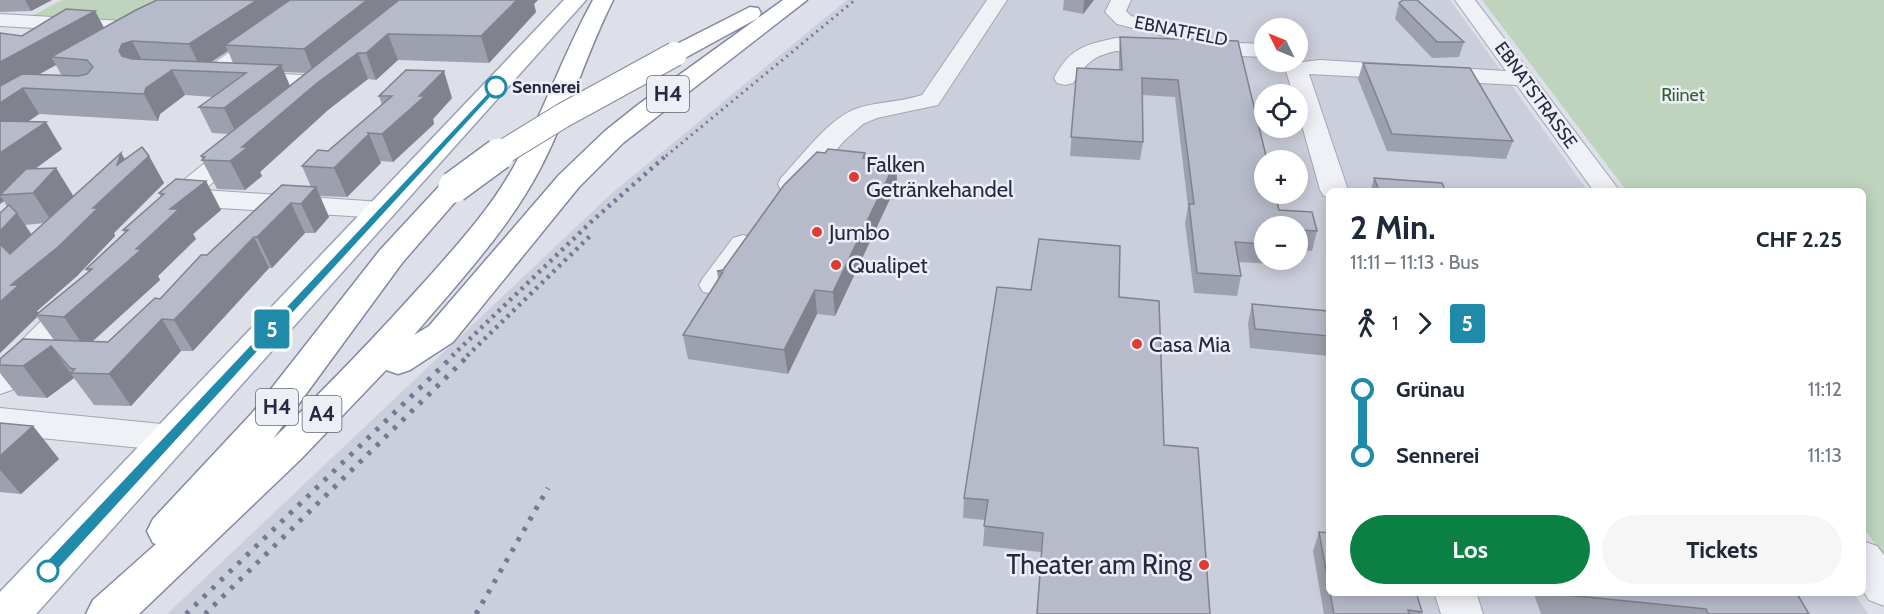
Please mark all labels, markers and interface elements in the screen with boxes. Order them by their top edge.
street label: EBNATFELD [1132,11,1230,51]
north arrow [1254,18,1308,72]
map controls [1254,18,1308,270]
street label: EBNATSTRASSE [1490,38,1582,153]
marker: Sennerei [485,76,507,98]
place label: Sennerei [512,76,580,98]
road number: H4 [647,76,689,112]
button: locate [1254,84,1308,138]
park label: Riinet [1661,84,1705,106]
button: + [1254,150,1308,204]
place label: Falken Getränkehandel [866,151,1014,203]
marker: Falken Getränkehandel [847,170,861,184]
text: 2 Min. [1350,207,1436,247]
button: − [1254,216,1308,270]
place label: Jumbo [828,219,890,246]
marker: Jumbo [810,225,824,239]
text: CHF 2.25 [1756,226,1842,253]
text: 11:11 – 11:13 · Bus [1350,250,1479,274]
place label: Qualipet [848,252,928,279]
marker: Qualipet [829,258,843,272]
icon: walk [1350,307,1383,340]
icon: forward [1408,307,1441,340]
line badge: 5 [252,310,292,348]
text: 1 [1392,311,1399,335]
text: 5 [1462,311,1473,336]
text: 5 [266,317,278,342]
place label: Casa Mia [1149,331,1231,358]
marker: Casa Mia [1130,337,1144,351]
text: Grünau [1396,376,1465,403]
text: 11:12 [1808,377,1842,401]
road number: H4 [256,389,298,425]
road number: A4 [302,396,342,432]
text: Sennerei [1396,442,1479,469]
text: 11:13 [1807,443,1842,467]
button: Los [1350,515,1590,584]
button: Tickets [1602,515,1842,584]
place label: Theater am Ring [1006,548,1193,581]
marker: Theater am Ring [1197,558,1211,572]
unlabelled marker [37,560,59,582]

